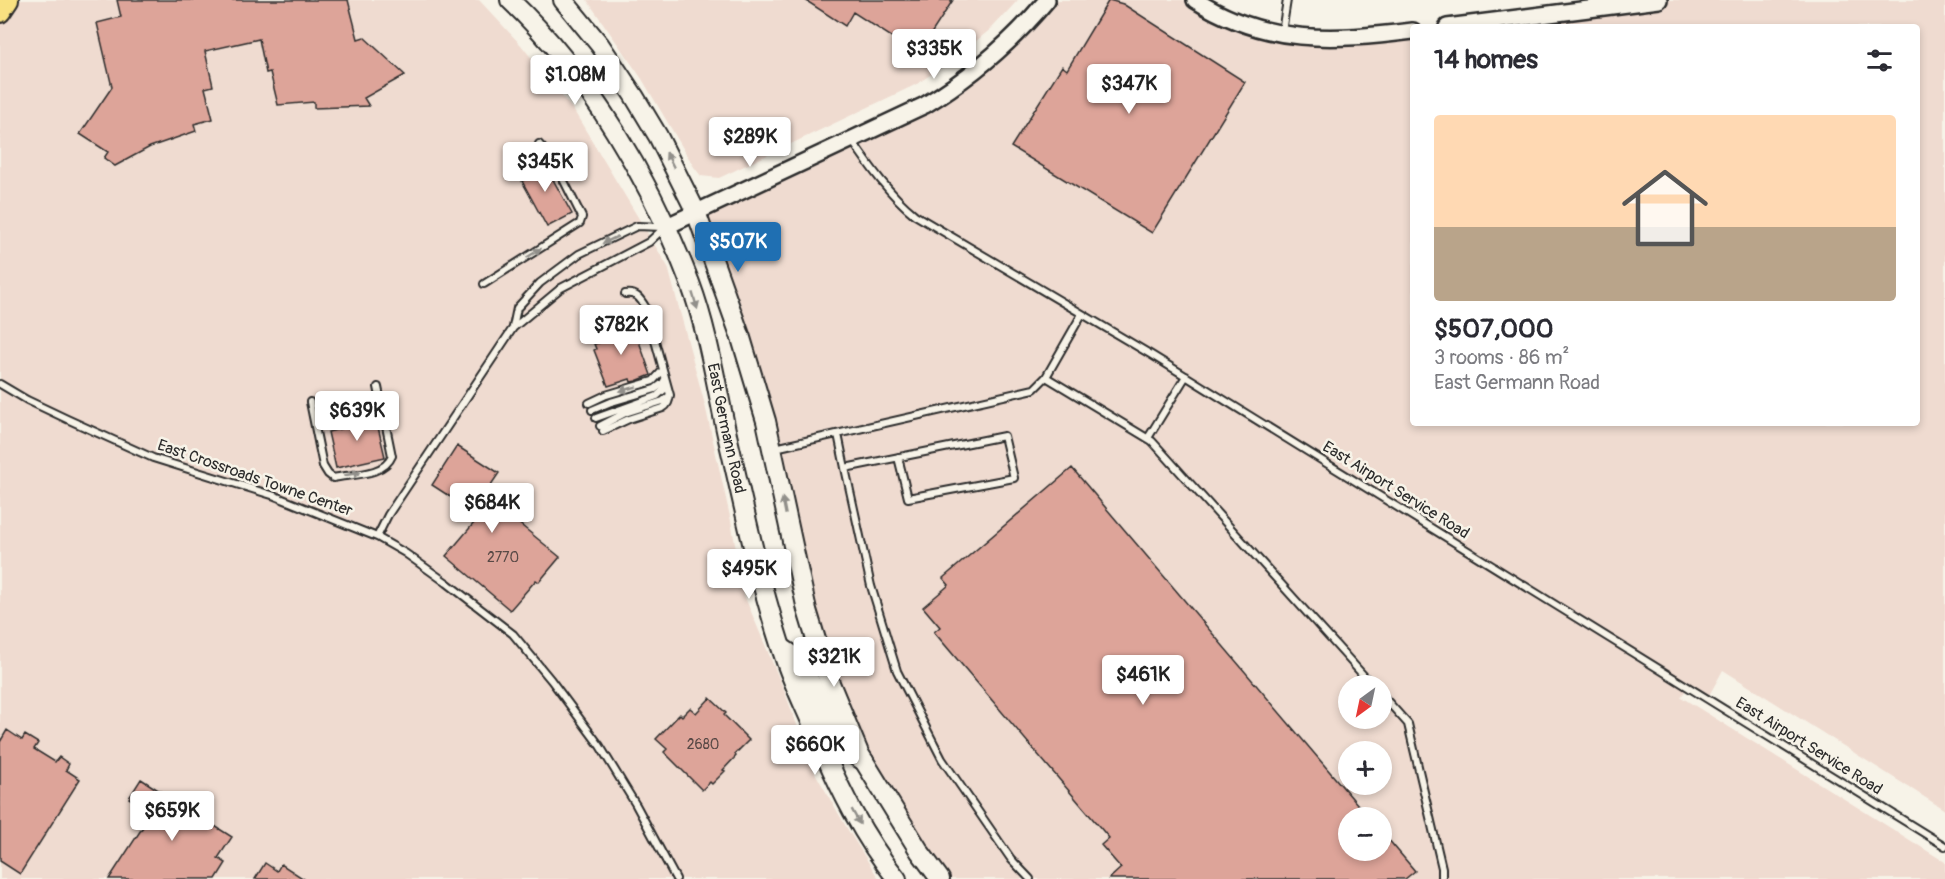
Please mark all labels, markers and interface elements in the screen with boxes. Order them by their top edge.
pin: $335K [892,29,976,80]
text: $335K [906,36,962,61]
text: 14 homes [1434,44,1538,76]
icon: filters [1863,44,1896,77]
pin: $1.08M [526,55,624,106]
text: $1.08M [544,62,606,87]
pin: $347K [1087,64,1171,115]
text: $347K [1101,71,1157,96]
pin: $289K [708,117,792,168]
text: $289K [723,124,777,149]
pin: $345K [503,142,587,193]
text: $345K [517,149,573,174]
one-way arrow [665,152,675,169]
icon: home [1611,154,1719,262]
pin: $507K [696,222,780,273]
text: $507K [709,229,767,254]
one-way arrow [601,235,618,244]
one-way arrow [526,247,542,258]
one-way arrow [691,292,700,310]
pin: $782K [579,305,663,356]
text: $782K [594,312,648,337]
text: $507,000 [1434,313,1554,345]
text: 3 rooms · 86 m² [1434,345,1569,370]
street label: East Germann Road [703,361,750,495]
text: East Germann Road [1434,370,1600,395]
one-way arrow [619,385,637,394]
pin: $639K [315,391,399,442]
text: $639K [329,398,385,423]
street label: East Crossroads Towne Center [155,435,355,521]
street label: East Airport Service Road [1319,437,1473,543]
one-way arrow [343,469,362,478]
pin: $684K [450,483,534,534]
text: $684K [464,490,520,515]
one-way arrow [778,497,788,515]
house number: 2770 [487,549,519,566]
pin: $495K [707,549,791,600]
text: $495K [721,556,777,581]
pin: $321K [792,637,876,688]
text: $321K [807,644,861,669]
pin: $461K [1101,655,1185,706]
text: $461K [1116,662,1170,687]
north arrow [1338,675,1392,729]
map controls [1338,675,1392,861]
street label: East Airport Service Road [1732,693,1886,799]
pin: $660K [773,725,857,776]
text: $660K [785,732,845,757]
house number: 2680 [687,736,719,753]
button: + [1338,741,1392,795]
pin: $659K [130,791,214,842]
text: $659K [144,798,200,823]
button: − [1338,807,1392,861]
one-way arrow [851,809,861,826]

